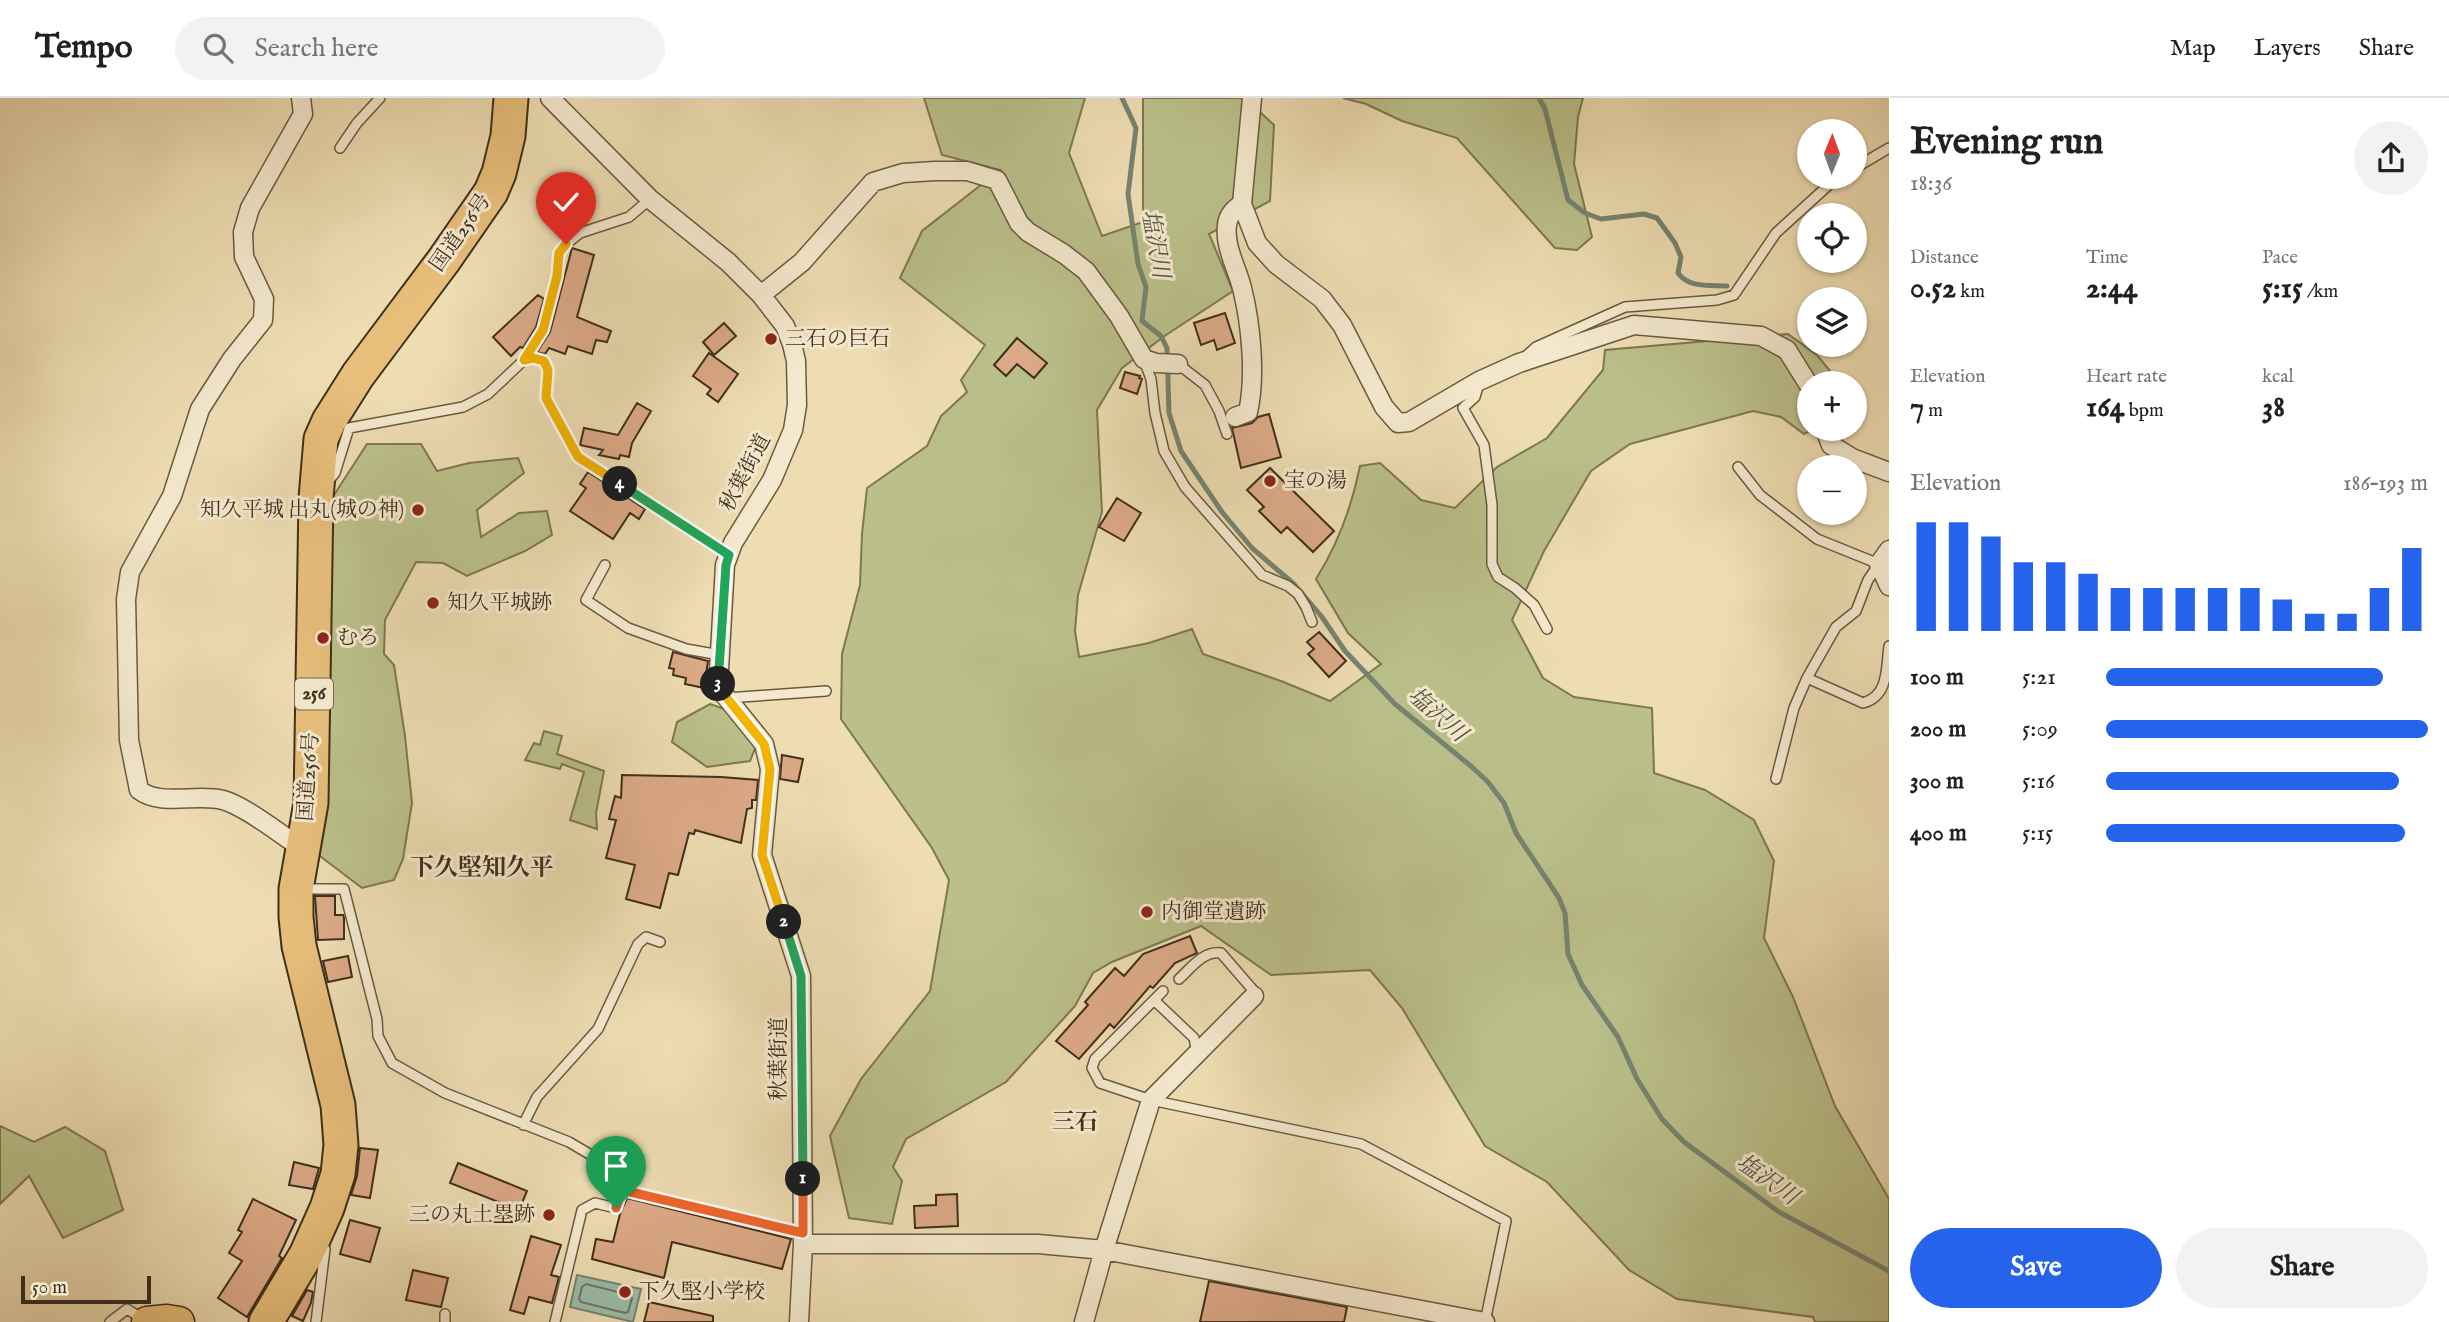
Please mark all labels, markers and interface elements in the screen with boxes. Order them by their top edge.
search box [175,17,665,80]
text: Tempo [35,27,133,69]
icon: search [199,29,237,67]
text: Search here [255,32,378,65]
text: Map [2170,33,2216,64]
text: Layers [2254,33,2321,64]
text: Share [2359,33,2414,64]
north arrow [1797,119,1867,189]
map controls [1797,119,1867,525]
text: Evening run [1910,119,2104,167]
button: share [2354,121,2428,195]
text: 18:36 [1910,169,1952,198]
pin [536,172,596,244]
icon: check [547,183,585,221]
street label: 国道256号 [424,189,498,277]
button: locate [1797,203,1867,273]
water label: 塩沢川 [1135,208,1176,283]
text: Distance [1910,246,1979,270]
text: Time [2086,246,2128,270]
text: Pace [2262,246,2298,270]
text: 0.52 [1910,270,1956,308]
text: 2:44 [2086,270,2137,308]
text: 5:15 [2262,270,2303,308]
text: km [1956,280,1985,304]
text: /km [2303,280,2338,304]
button: layers [1797,287,1867,357]
place label: 三石の巨石 [785,326,890,353]
marker: 三石の巨石 [763,331,779,347]
text: Elevation [1910,365,1985,389]
text: Heart rate [2086,365,2167,389]
text: kcal [2262,365,2294,389]
button: + [1797,371,1867,441]
text: 7 [1910,389,1924,427]
text: 164 [2086,389,2125,427]
text: 38 [2262,389,2285,427]
text: m [1924,399,1943,423]
text: bpm [2125,399,2164,423]
street label: 秋葉街道 [714,430,778,516]
button: − [1797,455,1867,525]
pin: 4 [602,466,638,502]
place label: 宝の湯 [1284,468,1347,495]
text: Elevation [1910,469,2001,498]
text: 186–193 m [2343,469,2428,498]
text: 4 [615,471,624,495]
marker: 宝の湯 [1262,473,1278,489]
place label: 知久平城 出丸(城の神) [200,497,404,524]
marker: 知久平城 出丸(城の神) [410,502,426,518]
place label: 知久平城跡 [447,590,552,617]
marker: 知久平城跡 [425,595,441,611]
place label: むろ [337,625,379,652]
marker: むろ [315,630,331,646]
text: 100 m [1910,663,1964,692]
text: 5:21 [2022,663,2056,692]
pin: 3 [700,666,736,702]
text: 3 [714,671,721,695]
road number: 256 [295,678,333,709]
water label: 塩沢川 [1401,681,1475,751]
text: 200 m [1910,715,1966,744]
text: 5:09 [2022,715,2058,744]
street label: 国道256号 [292,732,326,822]
text: 300 m [1910,767,1964,796]
text: 5:16 [2022,767,2055,796]
text: 400 m [1910,819,1967,848]
text: 5:15 [2022,819,2053,848]
district label: 下久堅知久平 [410,853,554,884]
place label: 内御堂遺跡 [1161,899,1266,926]
pin: 2 [766,904,802,940]
marker: 内御堂遺跡 [1139,904,1155,920]
text: 2 [779,909,788,933]
street label: 秋葉街道 [766,1017,793,1101]
district label: 三石 [1052,1108,1098,1137]
pin [586,1136,646,1208]
icon: arrive [597,1147,635,1185]
water label: 塩沢川 [1730,1148,1806,1213]
pin: 1 [786,1162,820,1196]
text: 1 [799,1166,806,1190]
place label: 三の丸土塁跡 [409,1202,535,1229]
marker: 三の丸土塁跡 [541,1207,557,1223]
button: Save [1910,1228,2162,1308]
button: Share [2176,1228,2428,1308]
scale bar [21,1273,150,1305]
text: 50 m [32,1276,67,1300]
place label: 下久堅小学校 [639,1279,765,1306]
marker: 下久堅小学校 [617,1284,633,1300]

